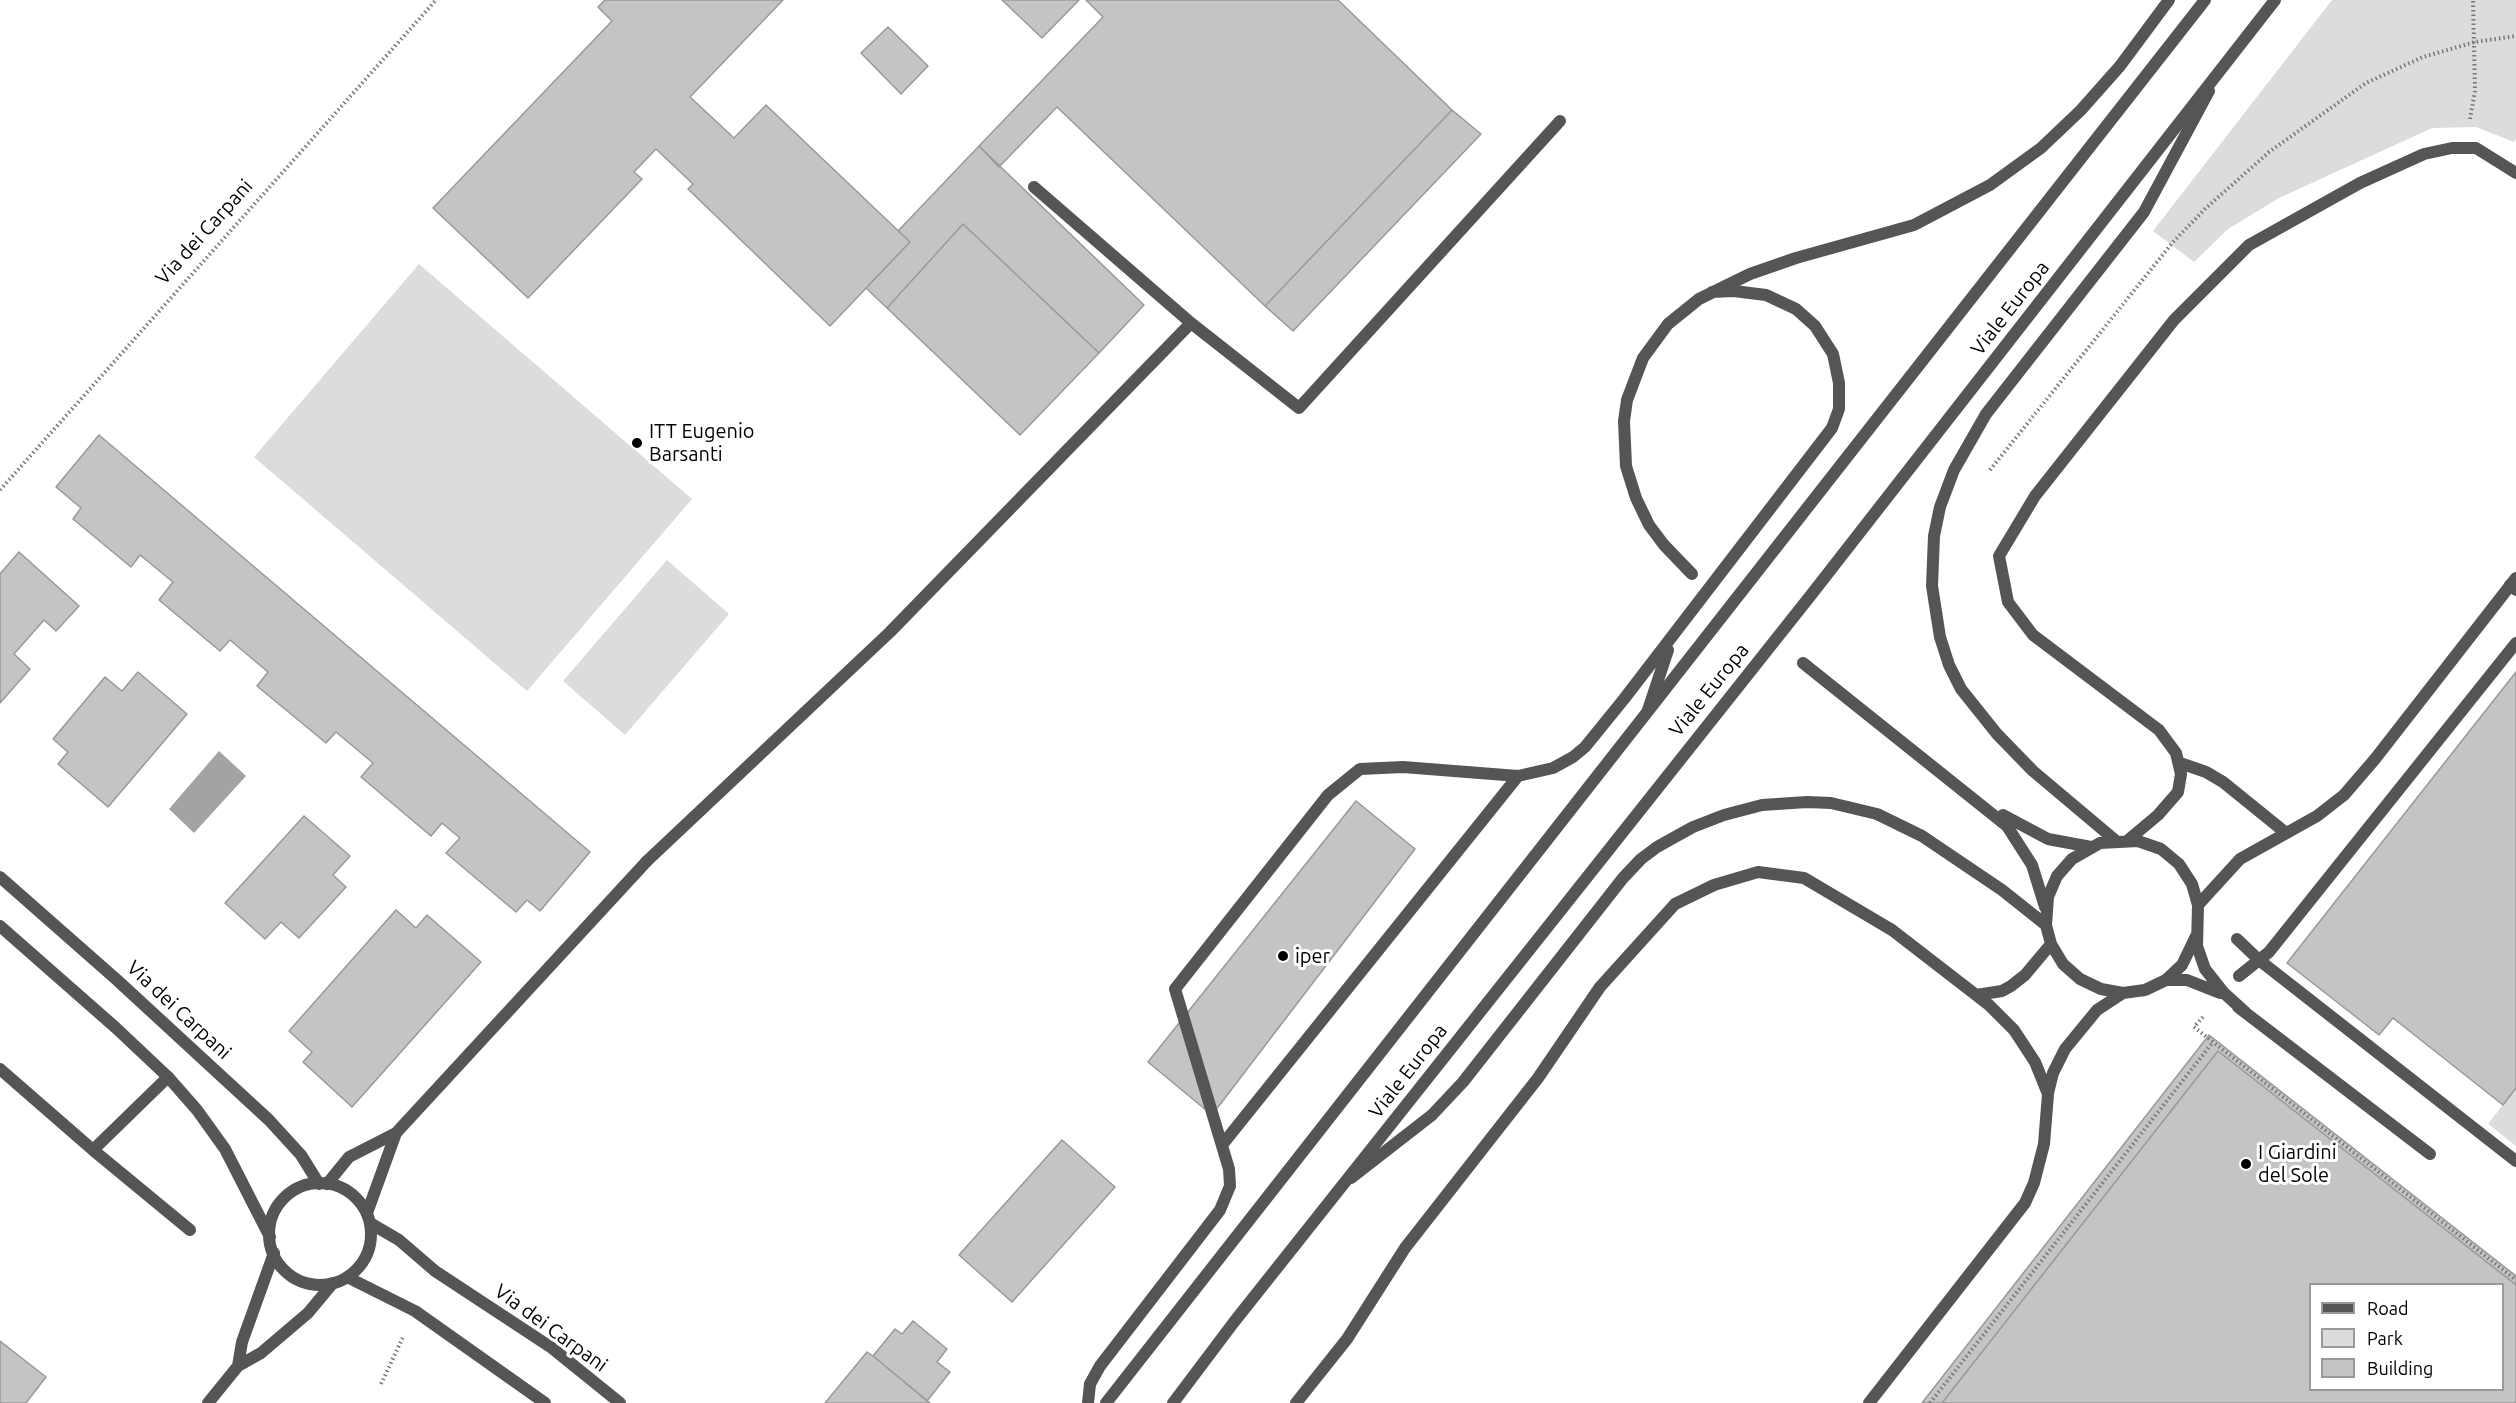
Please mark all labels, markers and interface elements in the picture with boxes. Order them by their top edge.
street label: Via dei Carpani [150,174,258,290]
street label: Viale Europa [1966,256,2054,360]
place label: ITT Eugenio Barsanti [649,419,754,466]
marker: ITT Eugenio Barsanti [630,436,644,450]
street label: Viale Europa [1664,639,1754,741]
place label: iper [1295,944,1330,968]
marker: iper [1276,949,1290,963]
street label: Via dei Carpani [122,956,236,1064]
street label: Viale Europa [1364,1019,1452,1123]
place label: I Giardini del Sole [2258,1140,2336,1187]
marker: I Giardini del Sole [2239,1157,2253,1171]
street label: Via dei Carpani [490,1279,612,1377]
legend [2309,1283,2504,1391]
text: Road [2367,1298,2409,1318]
text: Park [2367,1328,2403,1348]
text: Building [2367,1358,2433,1378]

